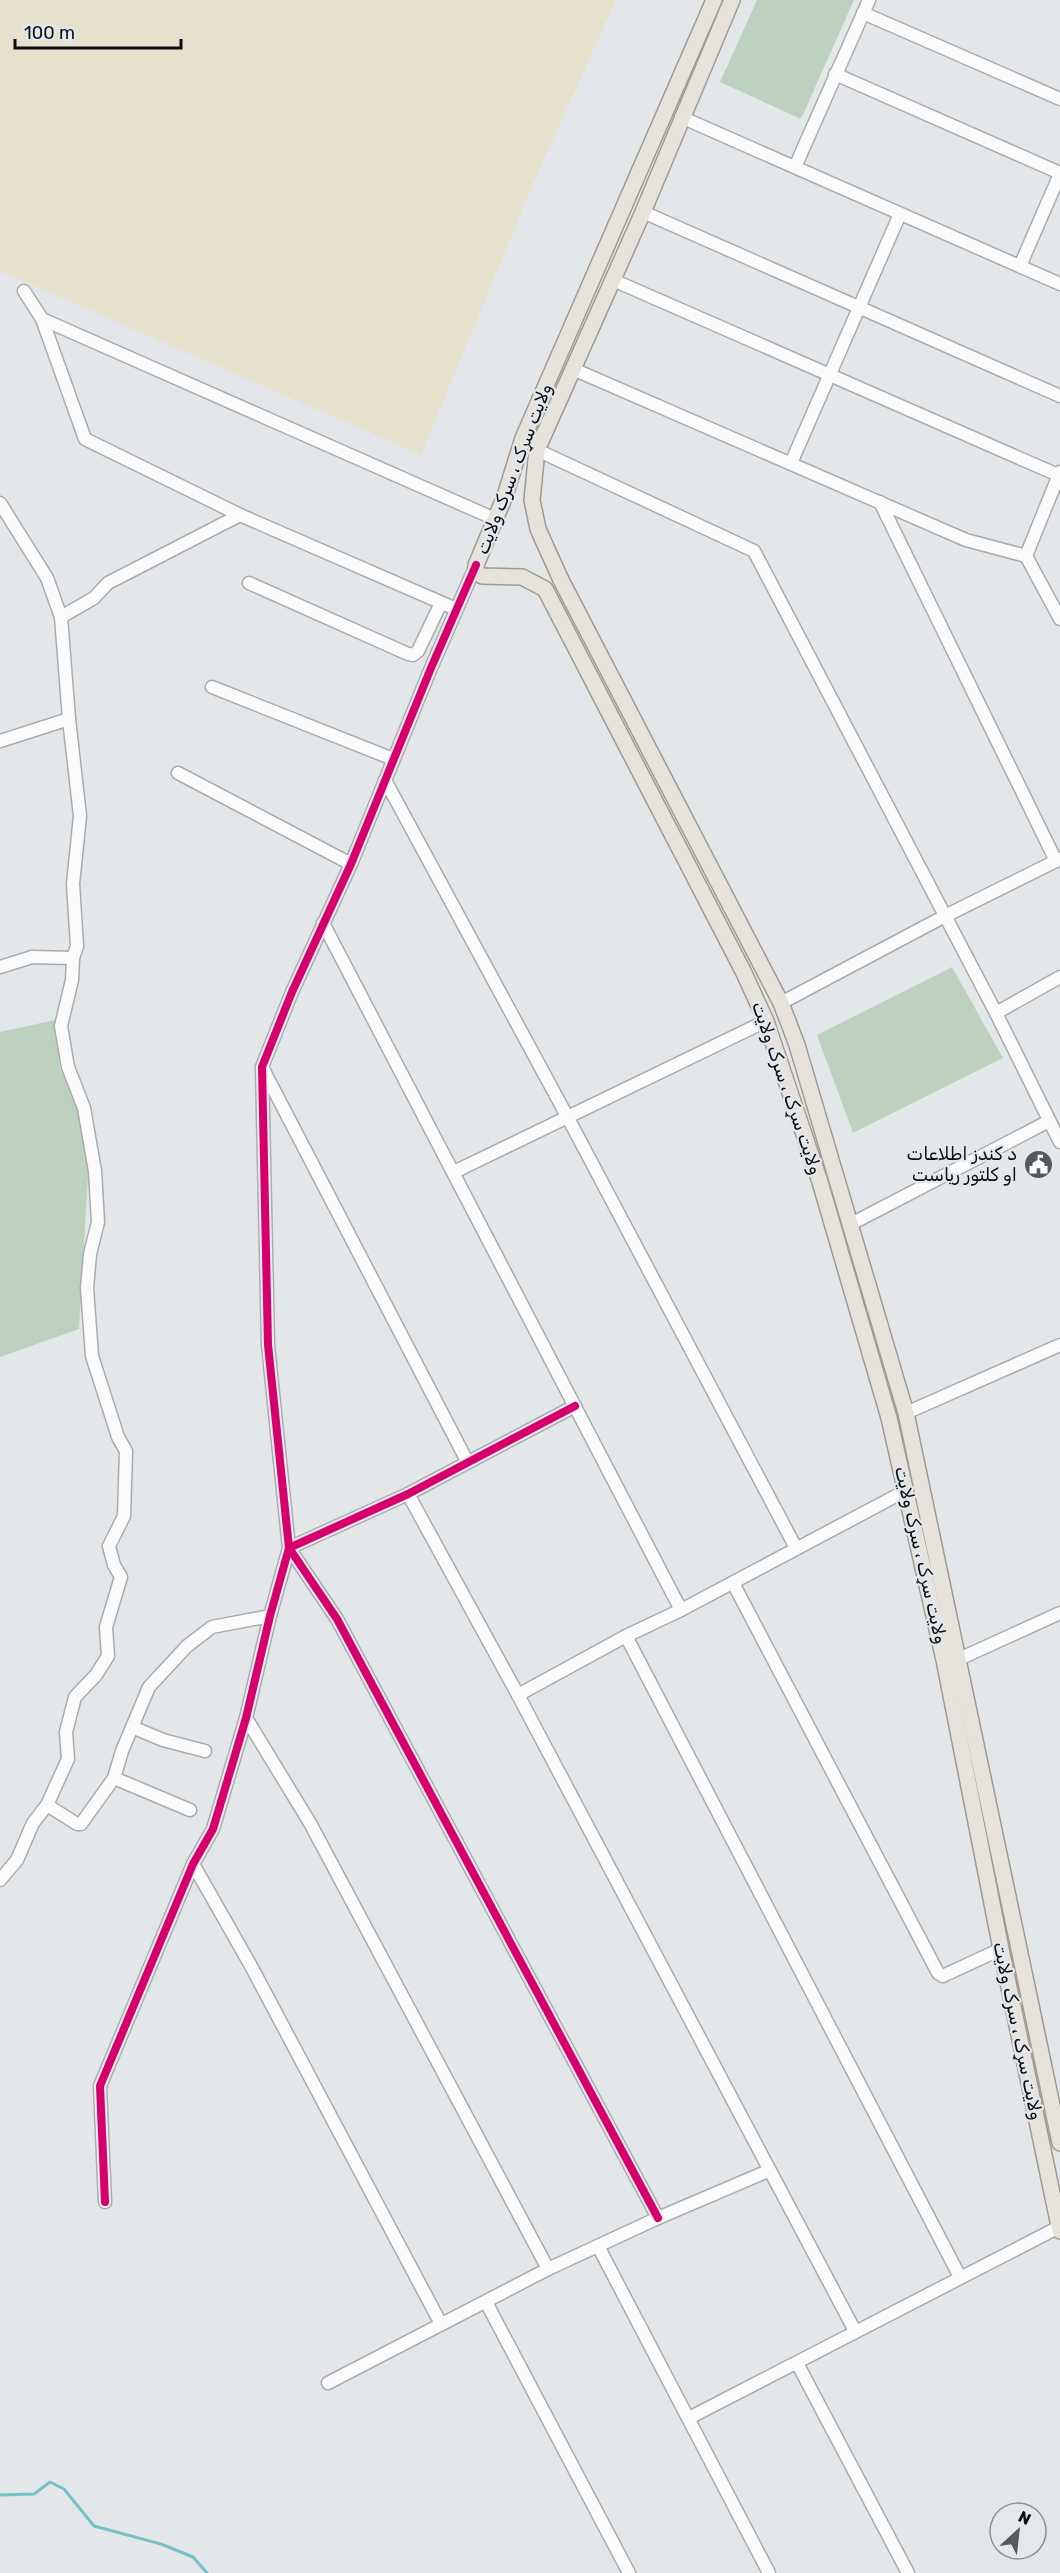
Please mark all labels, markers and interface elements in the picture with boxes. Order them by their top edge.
scale bar [15,12,182,50]
text: 100 m [24,22,75,44]
street label: ولایت سړک ، سرک ولایت [471,380,557,558]
street label: ولایت سړک ، سرک ولایت [747,999,827,1177]
place label: د کندز اطلاعات او کلتور ریاست [907,1143,1017,1186]
public building icon: د کندز اطلاعات او کلتور ریاست [1022,1148,1054,1180]
street label: ولایت سړک ، سرک ولایت [890,1464,952,1646]
street label: ولایت سړک ، سرک ولایت [988,1940,1048,2122]
north arrow [988,2501,1048,2561]
text: N [1015,2507,1034,2529]

